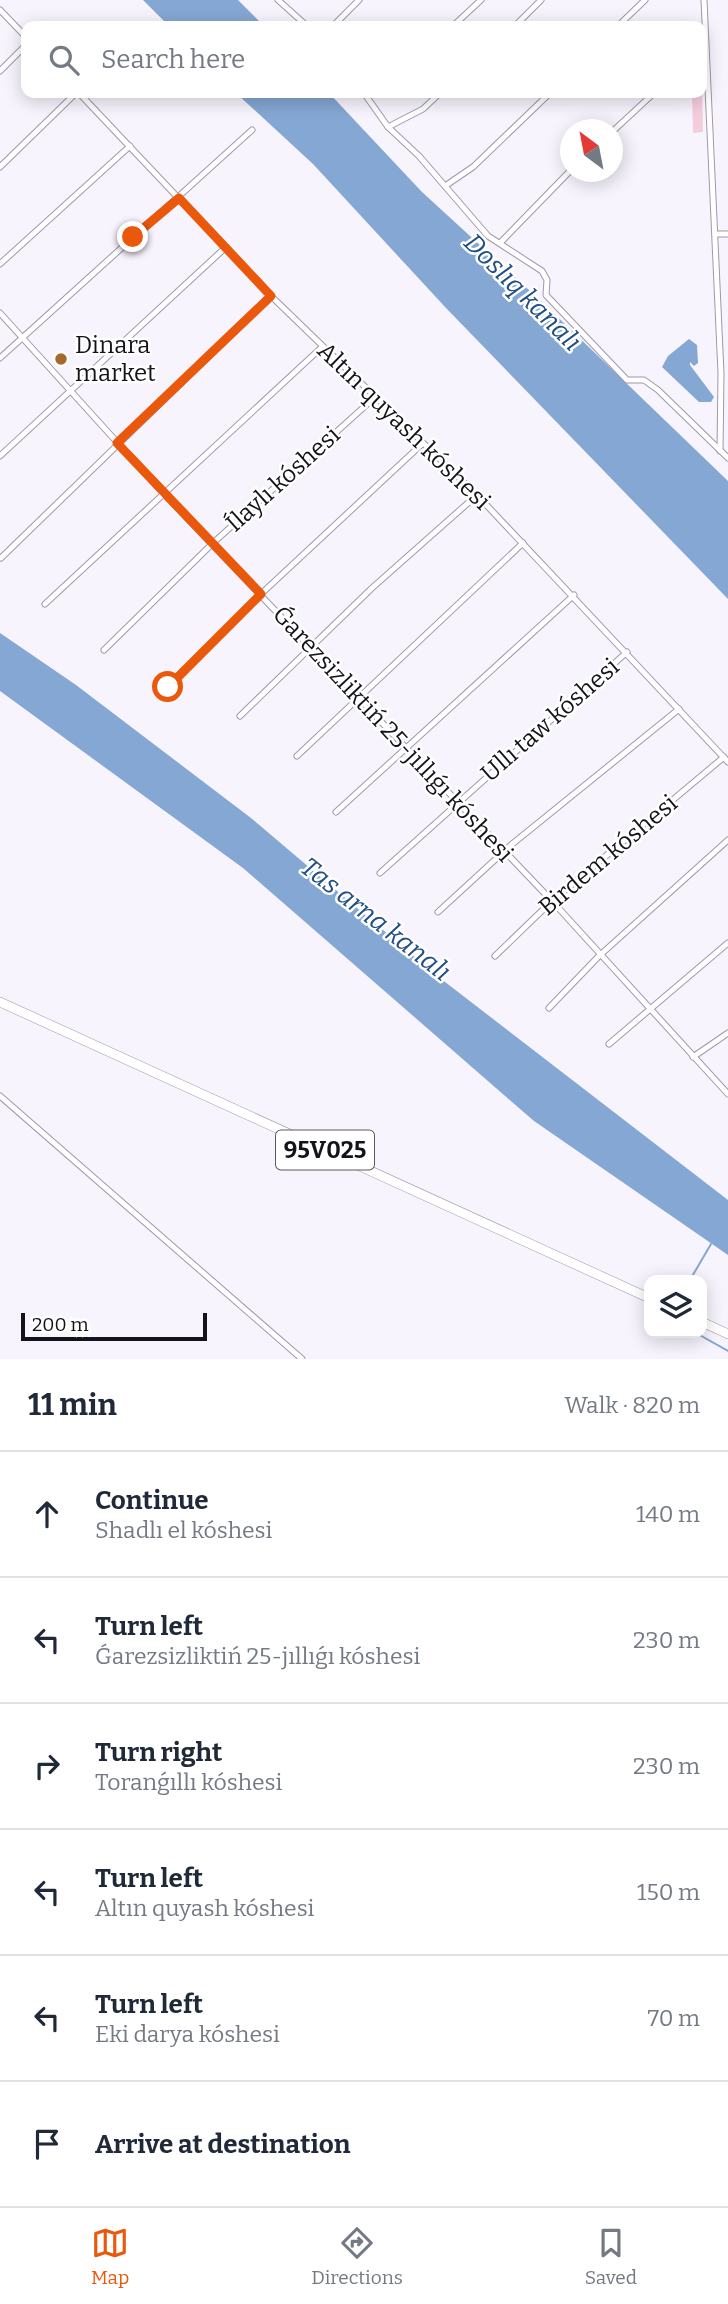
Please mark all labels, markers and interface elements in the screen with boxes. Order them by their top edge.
search box [21,21,707,98]
icon: search [45,41,83,79]
text: Search here [101,44,245,75]
north arrow [560,119,623,182]
route end [117,221,148,252]
water label: Doslıq kanalı [457,227,588,358]
place label: Dinara market [75,331,156,387]
street label: Altın quyash kóshesi [312,336,496,516]
marker: Dinara market [53,351,69,367]
street label: Ílaylı kóshesi [220,420,346,537]
street label: Ǵarezsizliktiń 25-jıllıǵı kóshesi [267,600,520,868]
street label: Ullı taw kóshesi [475,653,625,787]
route start [152,671,183,702]
street label: Birdem kóshesi [533,789,683,921]
water label: Tas arna kanalı [295,851,457,988]
road number: 95V025 [276,1130,374,1170]
map controls [644,1275,707,1338]
button: layers [644,1275,707,1338]
scale bar [21,1310,206,1342]
text: 200 m [32,1313,89,1336]
text: 11 min [28,1387,117,1423]
text: Walk · 820 m [564,1391,700,1419]
text: Continue [95,1485,209,1516]
icon: ahead [28,1495,66,1533]
text: 140 m [636,1500,700,1528]
text: Shadlı el kóshesi [95,1516,272,1544]
text: Turn left [95,1611,203,1642]
icon: left [28,1621,66,1659]
text: 230 m [633,1626,700,1654]
text: Ǵarezsizliktiń 25-jıllıǵı kóshesi [95,1642,420,1670]
text: Turn right [95,1737,222,1768]
icon: right [28,1747,66,1785]
text: 230 m [633,1752,700,1780]
text: Toranǵıllı kóshesi [95,1768,282,1796]
text: Turn left [95,1863,203,1894]
icon: left [28,1873,66,1911]
text: 150 m [637,1878,700,1906]
text: Altın quyash kóshesi [95,1894,314,1922]
text: Turn left [95,1989,203,2020]
icon: left [28,1999,66,2037]
text: 70 m [648,2004,700,2032]
text: Eki darya kóshesi [95,2020,280,2048]
icon: arrive [28,2125,66,2163]
text: Arrive at destination [95,2129,350,2160]
tab: Map [91,2224,129,2289]
tab: Directions [311,2224,403,2289]
tab: Saved [585,2224,637,2289]

